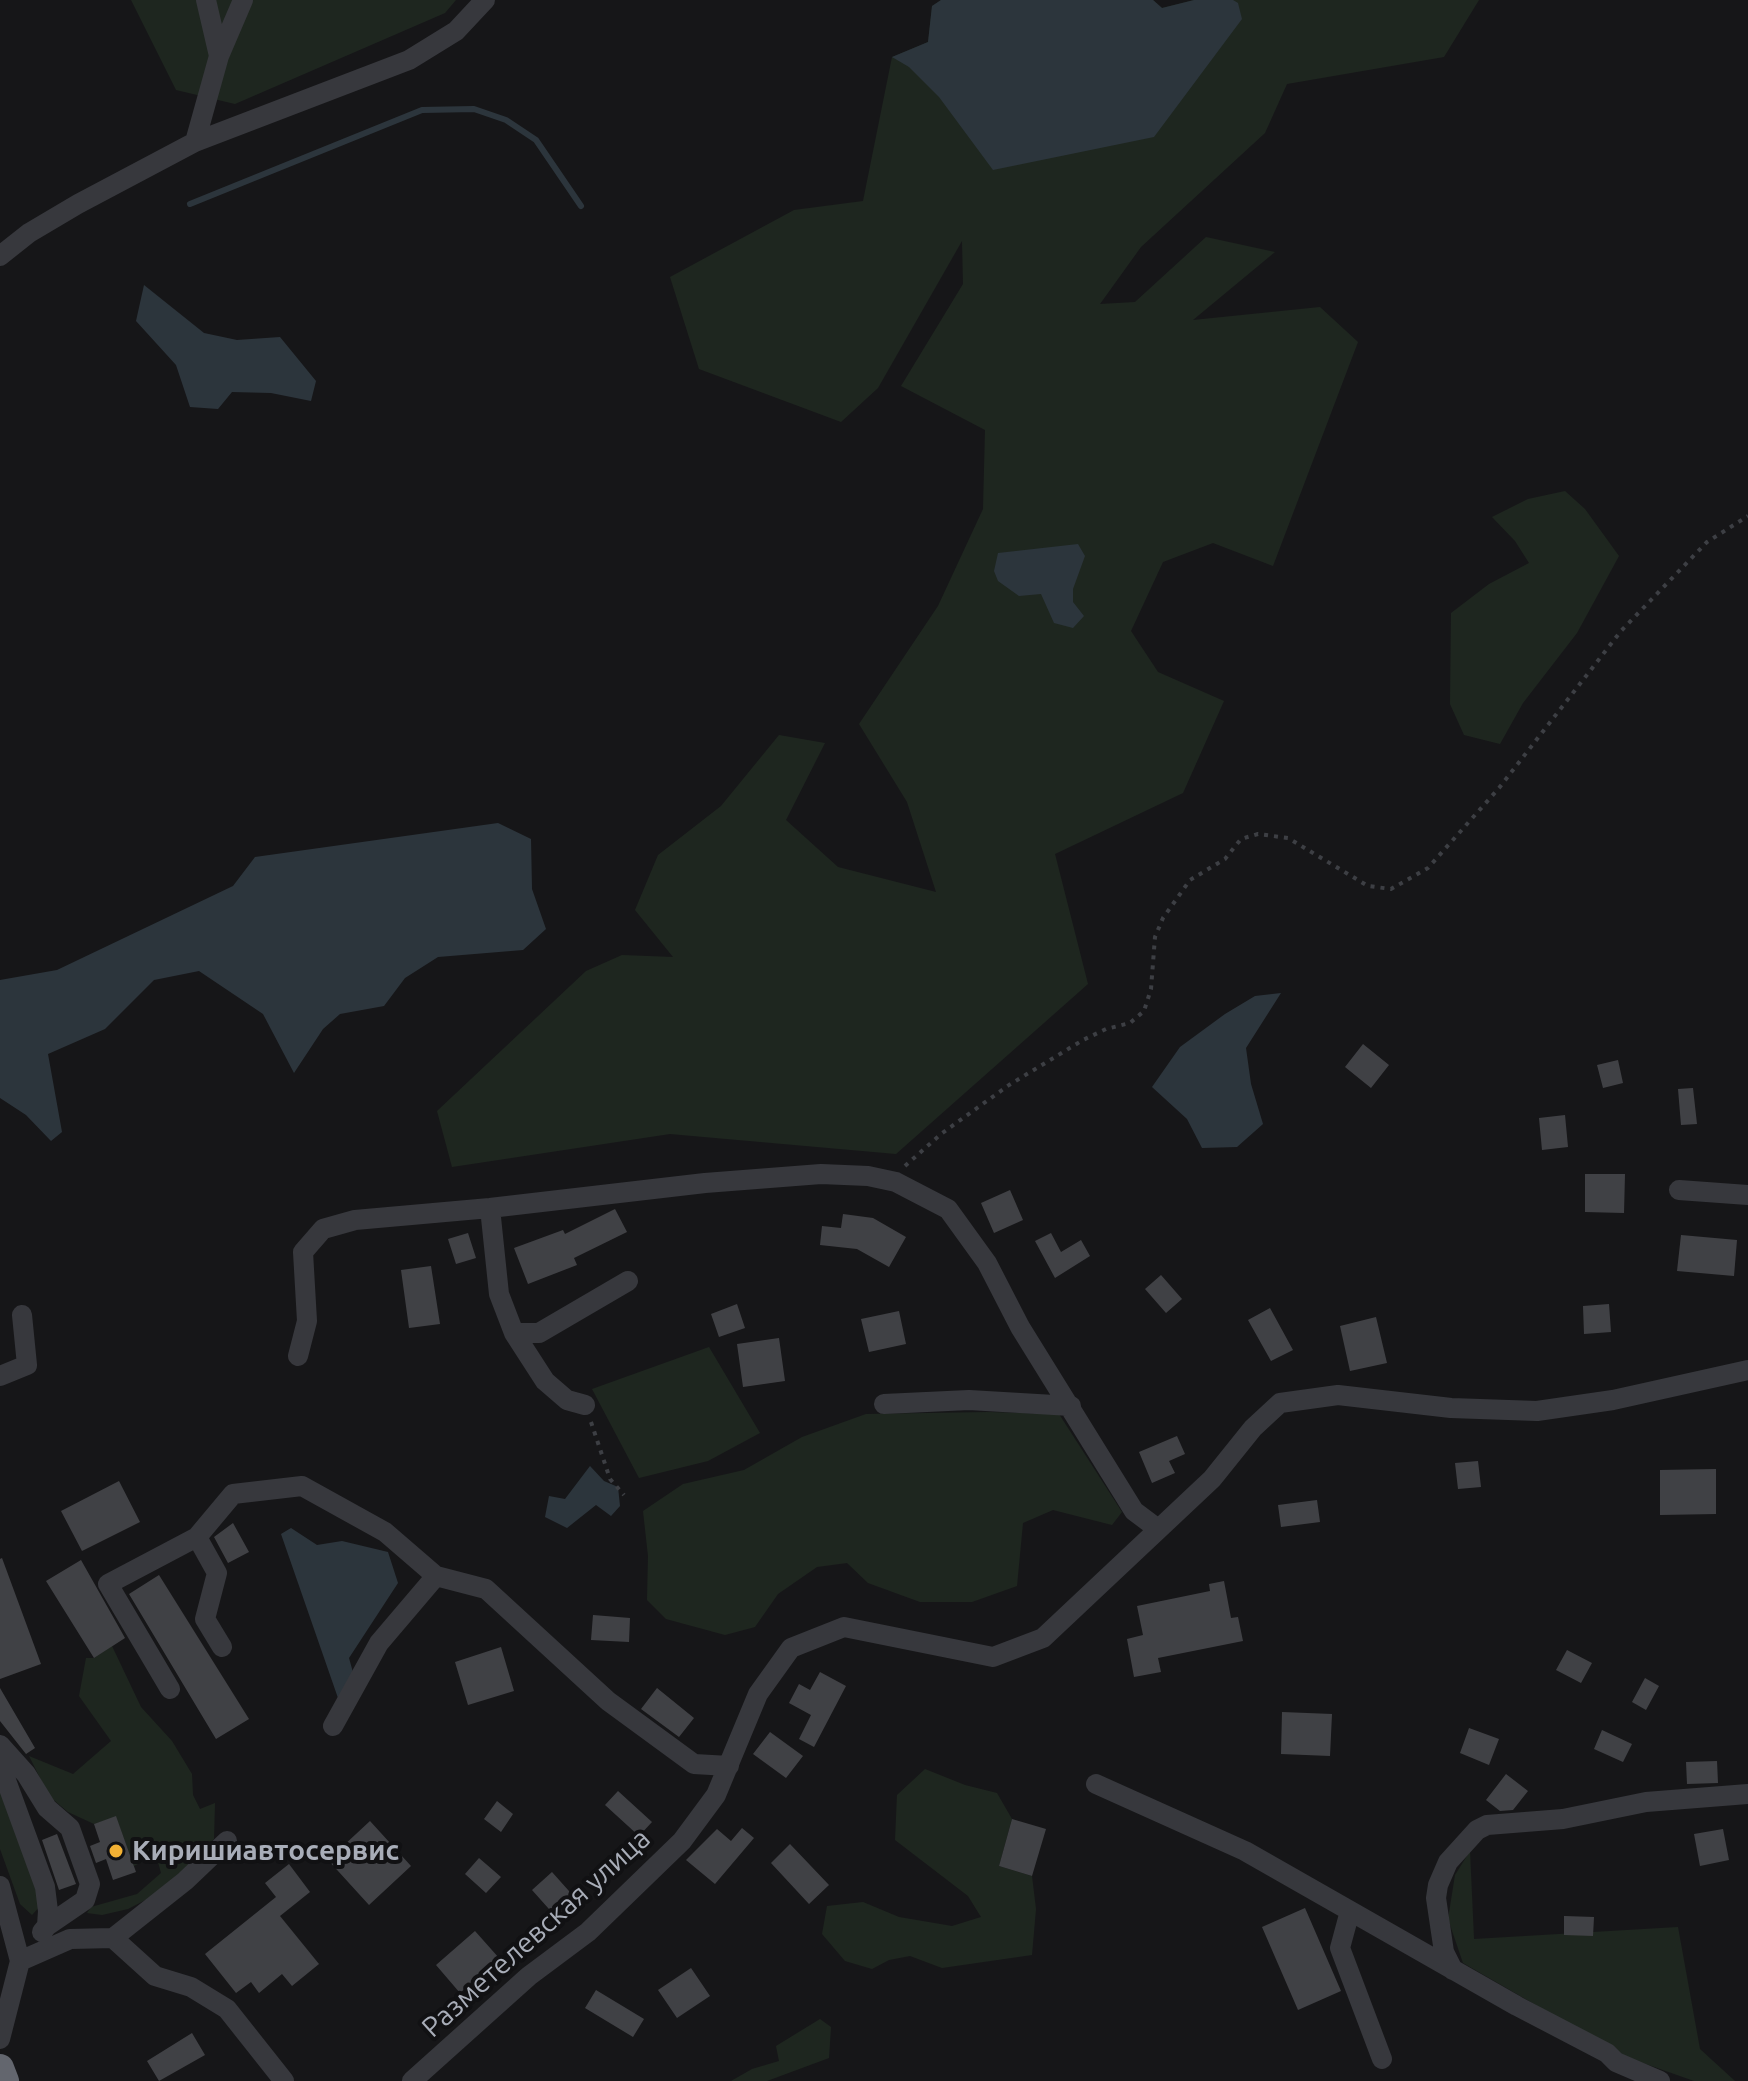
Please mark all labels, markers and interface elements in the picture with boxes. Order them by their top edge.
street label: Разметелевская улица [415,1822,657,2044]
place label: Киришиавтосервис [132,1834,399,1868]
marker: Киришиавтосервис [107,1842,125,1860]

